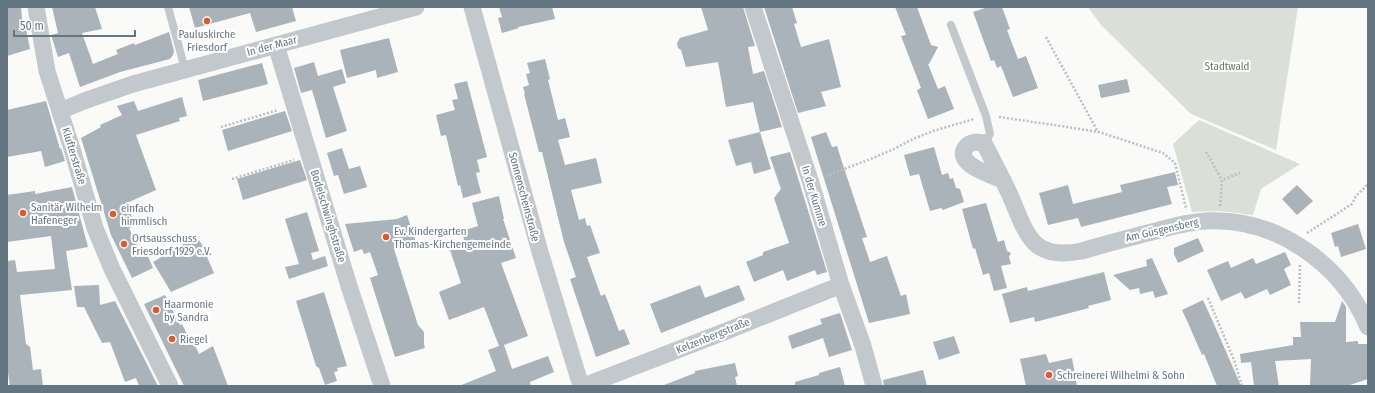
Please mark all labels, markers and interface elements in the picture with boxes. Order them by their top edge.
scale bar [14,12,135,38]
marker: Pauluskirche Friesdorf [202,16,212,26]
text: 50 m [20,19,44,33]
place label: Pauluskirche Friesdorf [178,28,236,54]
street label: In der Maar [245,33,299,59]
park label: Stadtwald [1205,60,1249,73]
street label: Klufterstraße [59,126,89,186]
street label: Sonnenscheinstraße [506,151,542,243]
street label: In der Kumme [799,164,829,228]
street label: Bodelschwinghstraße [308,168,348,264]
place label: Sanitär Wilhelm Hafeneger [31,201,102,227]
place label: einfach himmlisch [121,202,167,228]
marker: Sanitär Wilhelm Hafeneger [18,208,28,218]
marker: einfach himmlisch [108,209,118,219]
street label: Am Güsgensberg [1124,215,1201,245]
place label: Ev. Kindergarten Thomas-Kirchengemeinde [394,225,511,251]
place label: Ortsausschuss Friesdorf 1929 e.V. [132,232,211,258]
marker: Ev. Kindergarten Thomas-Kirchengemeinde [381,232,391,242]
marker: Ortsausschuss Friesdorf 1929 e.V. [119,239,129,249]
place label: Haarmonie by Sandra [164,298,213,324]
marker: Haarmonie by Sandra [151,305,161,315]
street label: Kelzenbergstraße [674,315,752,357]
place label: Riegel [180,333,208,346]
marker: Riegel [167,334,177,344]
place label: Schreinerei Wilhelmi & Sohn [1057,369,1185,382]
marker: Schreinerei Wilhelmi & Sohn [1044,370,1054,380]

